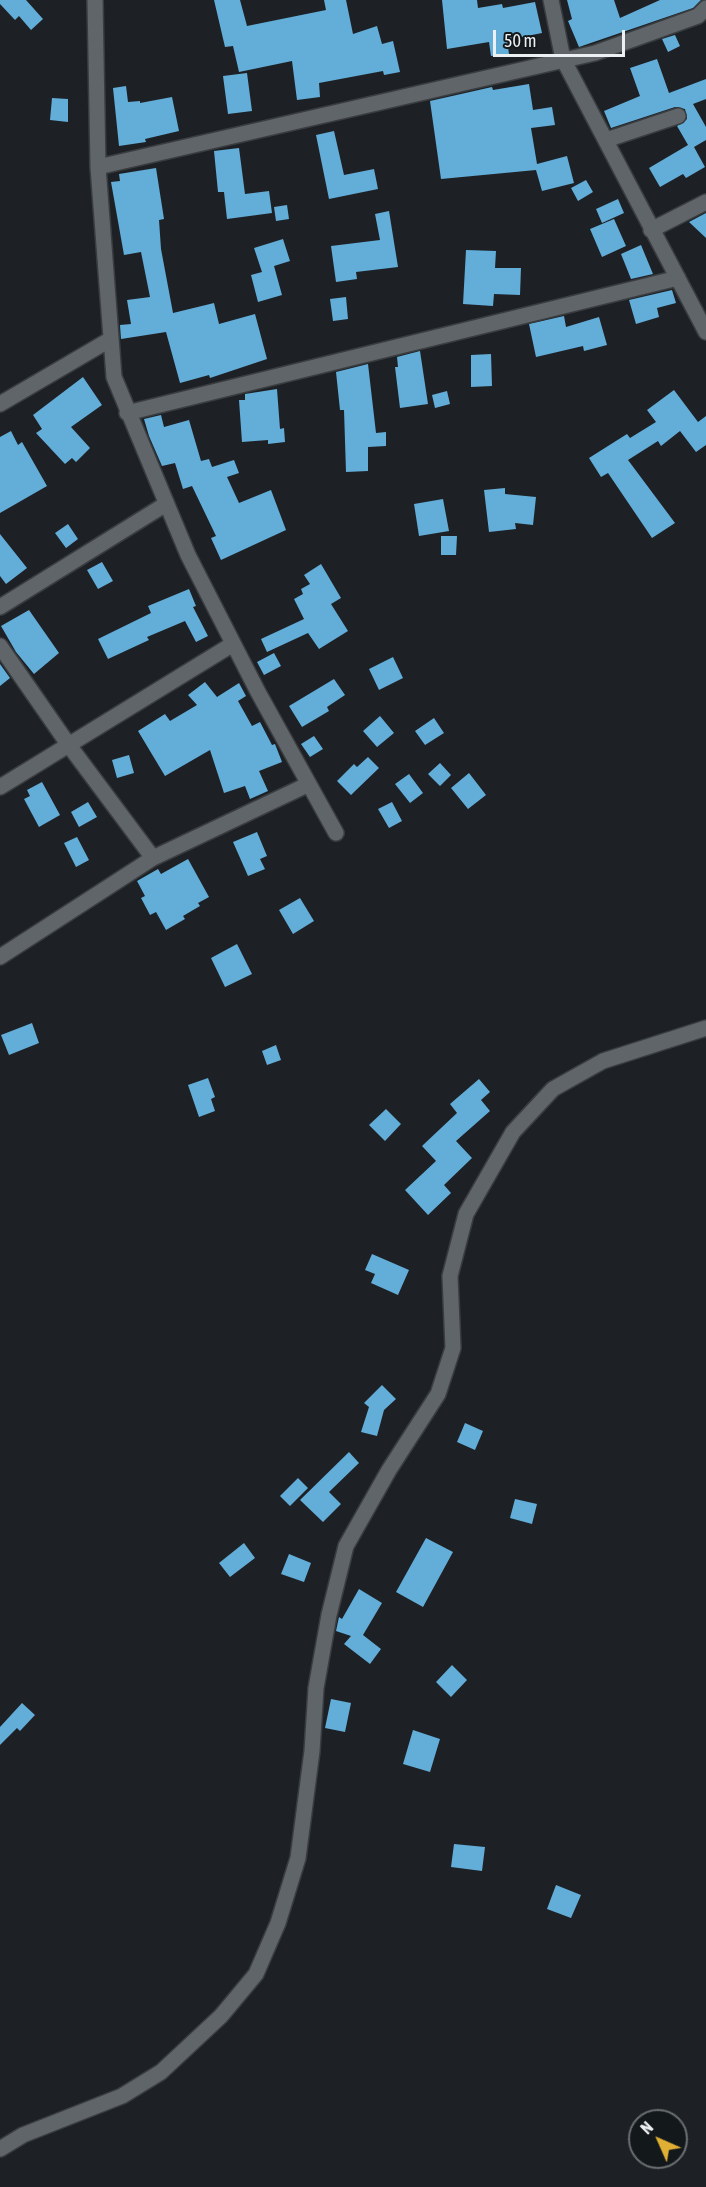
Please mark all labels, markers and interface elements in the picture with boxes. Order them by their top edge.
scale bar [496,18,628,56]
text: 50 m [504,30,536,51]
north arrow [628,2109,688,2169]
text: N [637,2118,656,2137]

